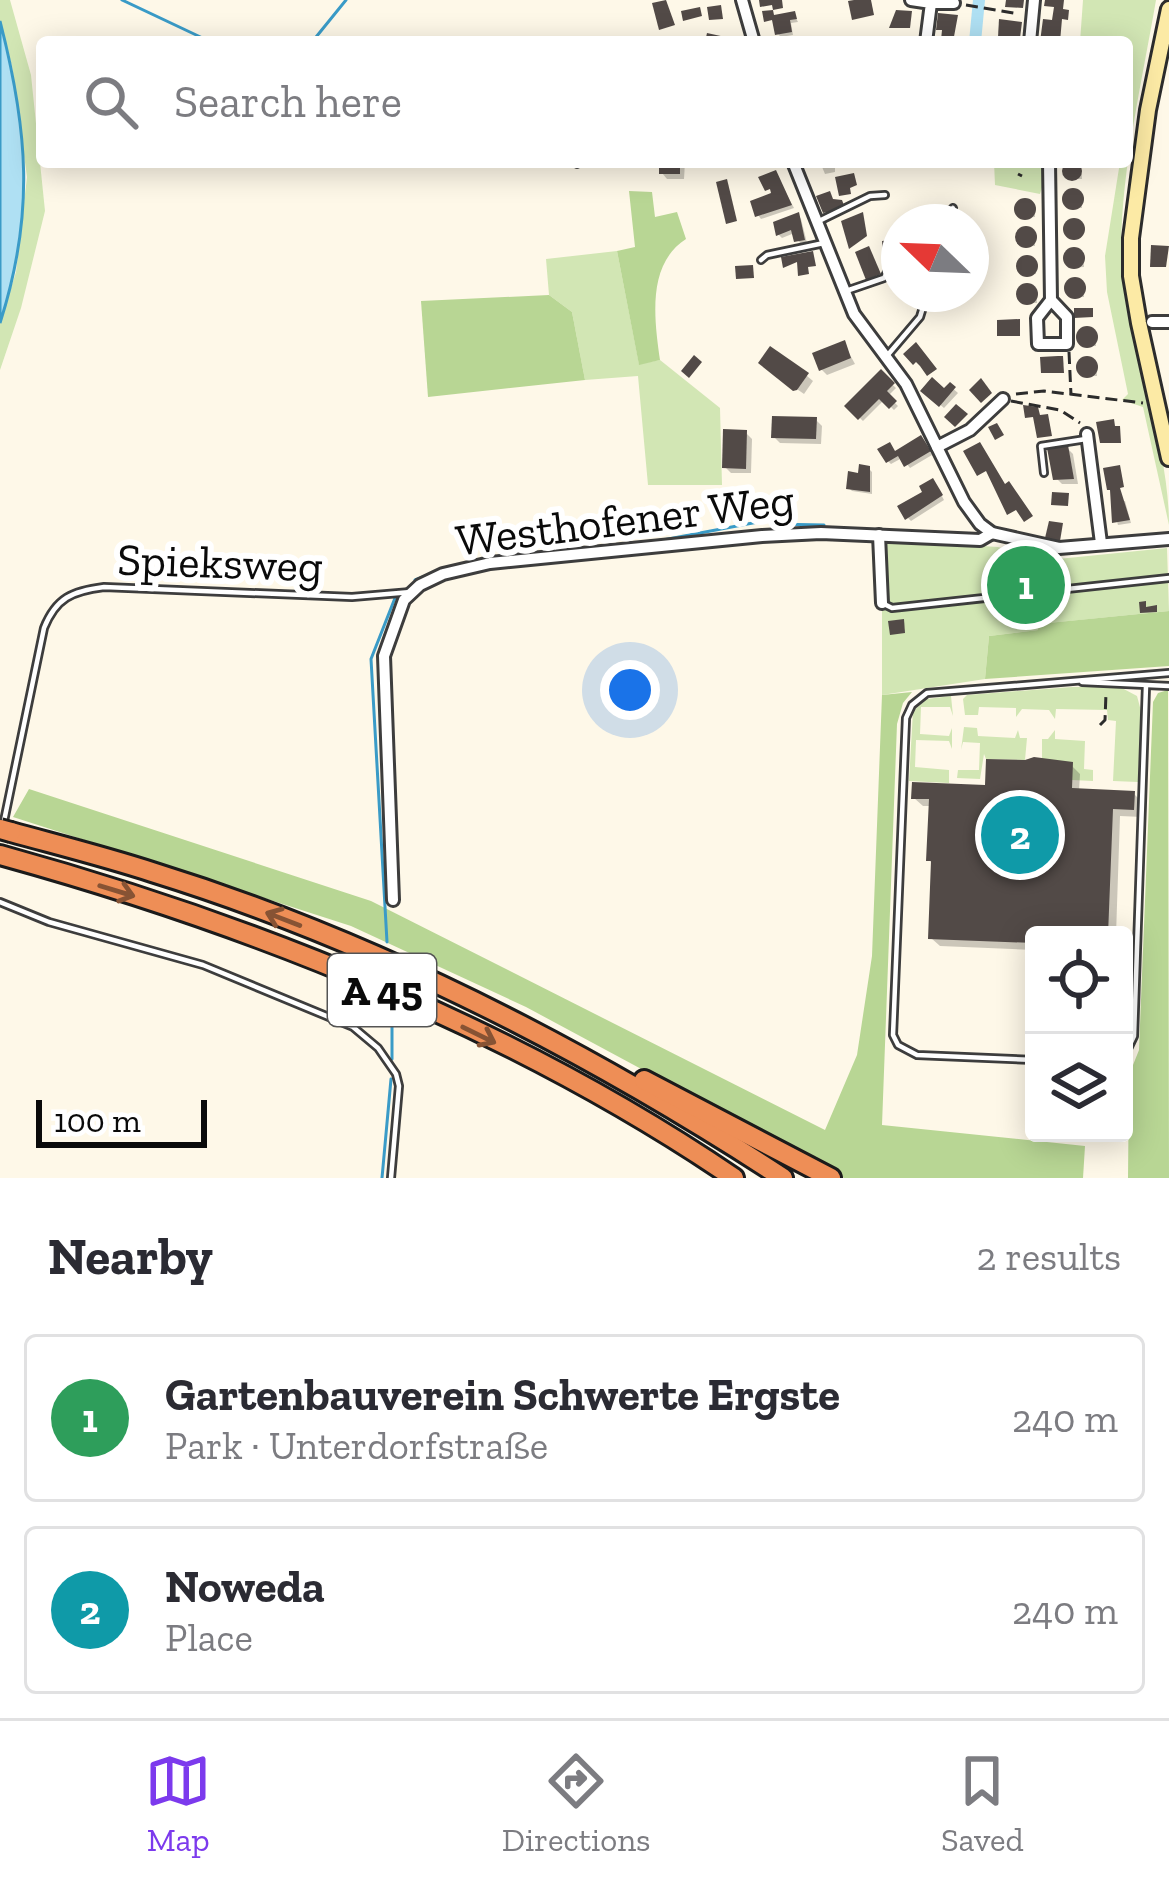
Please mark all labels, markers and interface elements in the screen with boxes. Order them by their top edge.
search box [36,36,1133,168]
icon: search [78,69,144,135]
text: Search here [174,75,402,129]
north arrow [881,204,989,312]
street label: Westhofener Weg [453,472,797,568]
street label: Spieksweg [116,532,324,594]
pin: 1 [987,540,1065,630]
your location [600,660,660,720]
pin: 2 [981,790,1059,880]
one-way arrow [97,881,135,903]
one-way arrow [266,907,303,929]
map controls [1025,926,1133,1142]
button: locate [1025,926,1133,1034]
road number: A 45 [328,954,436,1026]
one-way arrow [460,1025,496,1047]
button: layers [1025,1034,1133,1142]
scale bar [36,1094,207,1147]
text: 100 m [54,1101,141,1140]
text: Nearby [48,1226,213,1287]
text: 2 results [976,1233,1121,1280]
text: Gartenbauverein Schwerte Ergste [165,1368,840,1422]
text: 1 [82,1395,98,1442]
text: 240 m [1012,1395,1118,1442]
text: Park · Unterdorfstraße [165,1422,548,1469]
text: Noweda [165,1560,325,1614]
text: 2 [80,1587,100,1634]
text: 240 m [1012,1587,1118,1634]
text: Place [165,1614,253,1661]
tab: Map [145,1748,211,1859]
tab: Directions [502,1748,651,1859]
tab: Saved [941,1748,1024,1859]

